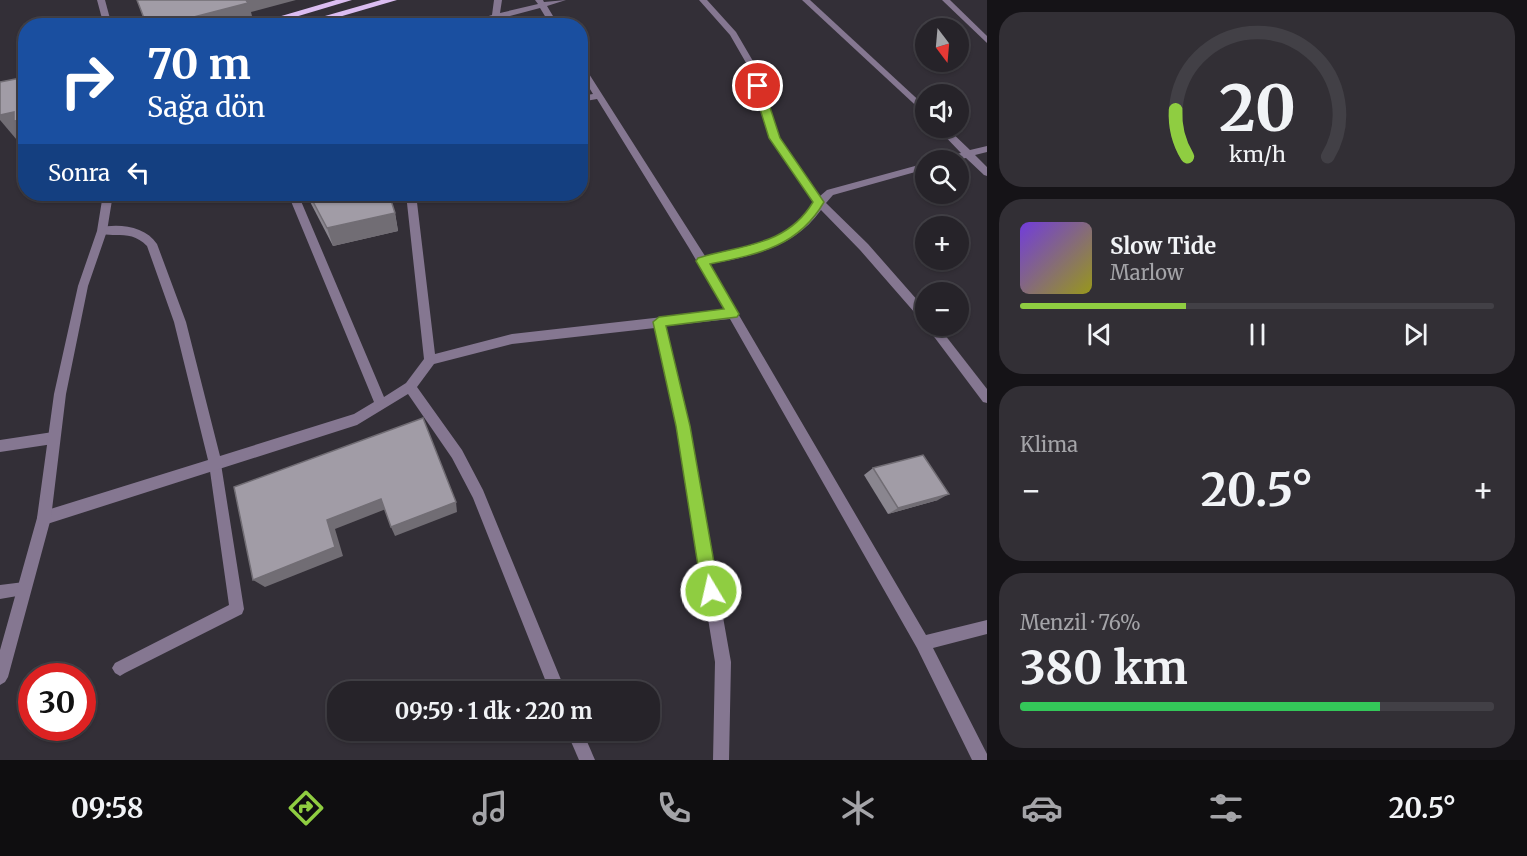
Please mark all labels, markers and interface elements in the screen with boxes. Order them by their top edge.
north arrow [915,18,969,72]
map controls [915,18,969,336]
text: 70 m [147,38,251,90]
icon: right [48,42,126,120]
pin [732,60,783,111]
icon: arrive [741,69,774,102]
text: 20 [1218,70,1296,148]
button: sound [915,84,969,138]
text: Sağa dön [147,90,265,124]
text: km/h [1229,141,1285,168]
button: search [915,150,969,204]
icon: left [122,156,155,189]
text: Sonra [48,159,110,187]
button: + [915,216,969,270]
text: Slow Tide [1110,232,1216,260]
text: Marlow [1110,260,1184,285]
button: − [915,282,969,336]
icon: previous [1083,318,1116,351]
icon: pause [1241,318,1274,351]
icon: next [1399,318,1432,351]
text: Klima [1020,432,1078,457]
text: 20.5° [1201,462,1313,518]
text: − [1020,470,1042,511]
text: + [1472,470,1494,511]
position arrow [679,559,743,623]
text: Menzil · 76% [1020,610,1141,635]
text: 380 km [1020,640,1188,696]
speed limit sign: 30 [18,663,96,741]
text: 09:59 · 1 dk · 220 m [395,697,592,725]
icon: directions [285,787,327,829]
icon: music [469,787,511,829]
icon: phone [653,787,695,829]
icon: climate [837,787,879,829]
icon: car [1021,787,1063,829]
icon: filters [1205,787,1247,829]
text: 09:58 [71,791,144,825]
text: 20.5° [1389,791,1456,825]

